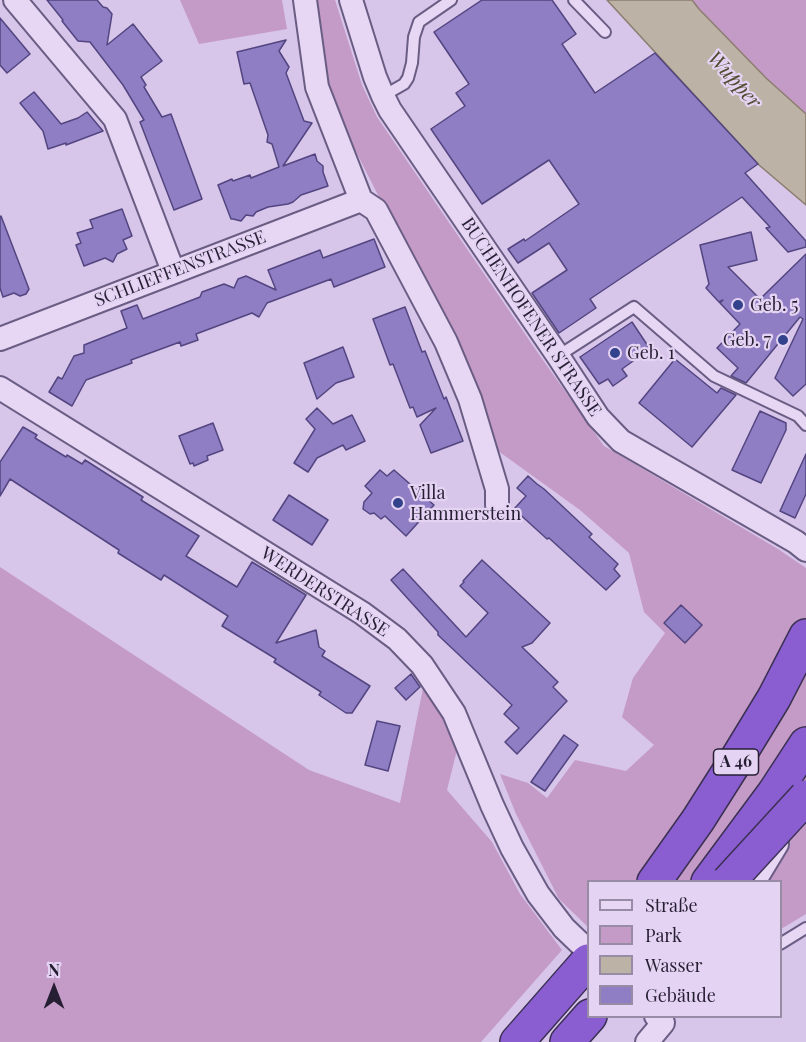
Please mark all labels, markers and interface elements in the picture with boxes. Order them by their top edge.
water label: Wupper [702,47,766,113]
street label: BUCHENHOFENER STRASSE [456,214,606,420]
street label: SCHLIEFFENSTRASSE [91,226,269,312]
place label: Geb. 5 [750,294,798,316]
marker: Geb. 5 [731,298,745,312]
place label: Geb. 7 [723,329,771,351]
marker: Geb. 7 [776,333,790,347]
place label: Geb. 1 [627,342,675,364]
marker: Geb. 1 [608,346,622,360]
place label: Villa Hammerstein [410,482,521,524]
marker: Villa Hammerstein [391,496,405,510]
street label: WERDERSTRASSE [257,542,393,642]
road number: A 46 [714,749,758,775]
legend [587,880,782,1018]
text: Straße [645,893,698,917]
text: Park [645,923,682,947]
text: Wasser [645,953,703,977]
north arrow [24,958,84,1018]
text: N [48,959,60,980]
text: Gebäude [645,983,716,1007]

